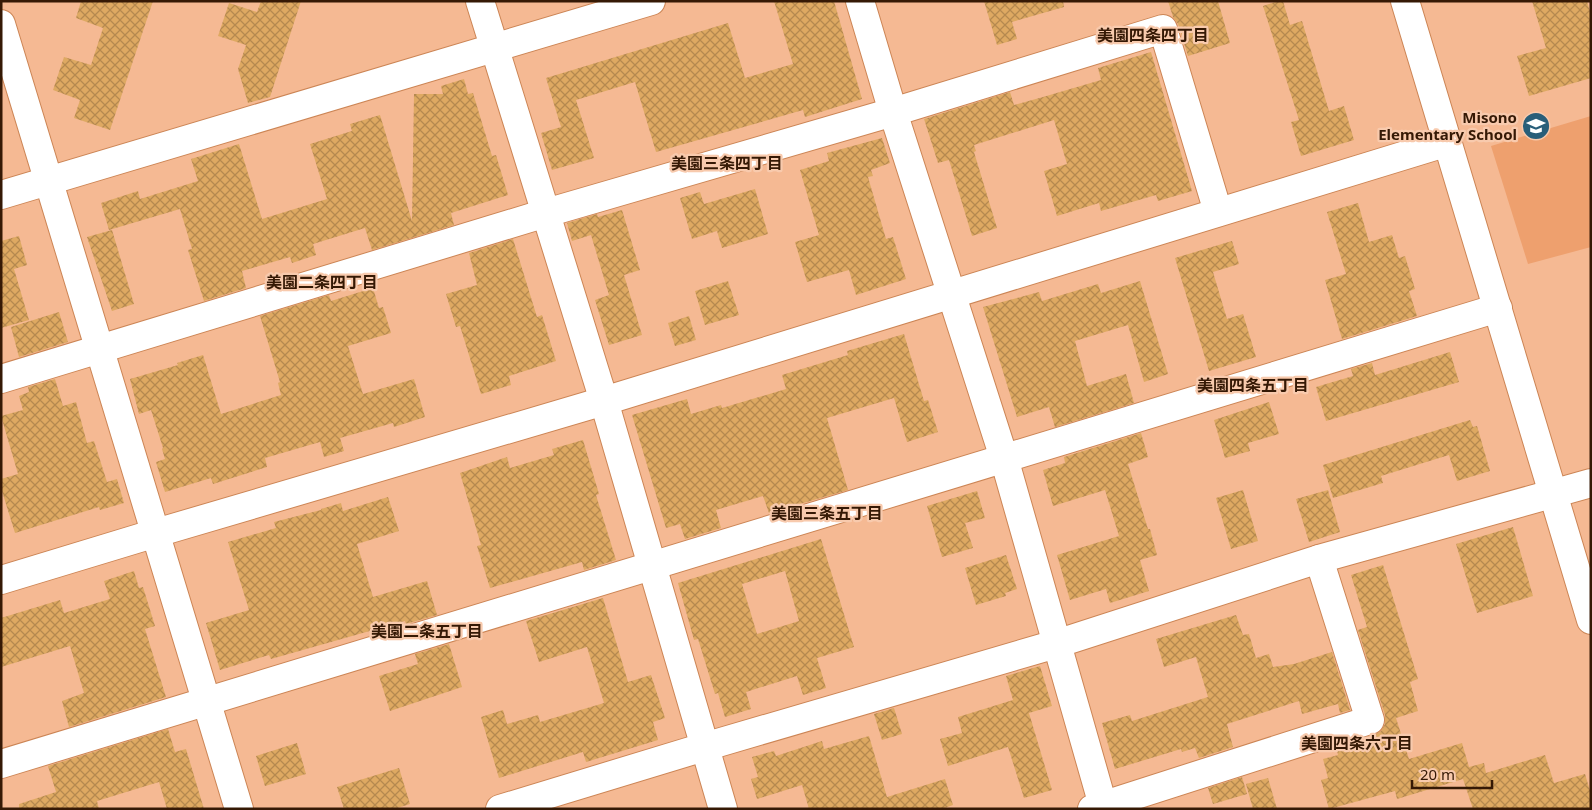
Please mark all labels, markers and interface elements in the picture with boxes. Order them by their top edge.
district label: 美園四条四丁目 [1097,24,1209,46]
place label: Misono Elementary School [1378,107,1517,144]
school or university icon: Misono Elementary School [1521,111,1551,141]
district label: 美園三条四丁目 [671,152,783,174]
district label: 美園二条四丁目 [266,271,378,293]
district label: 美園四条五丁目 [1197,374,1309,396]
district label: 美園三条五丁目 [771,502,883,524]
district label: 美園二条五丁目 [371,620,483,642]
district label: 美園四条六丁目 [1301,732,1413,754]
scale bar [1412,758,1492,790]
text: 20 m [1420,764,1455,784]

